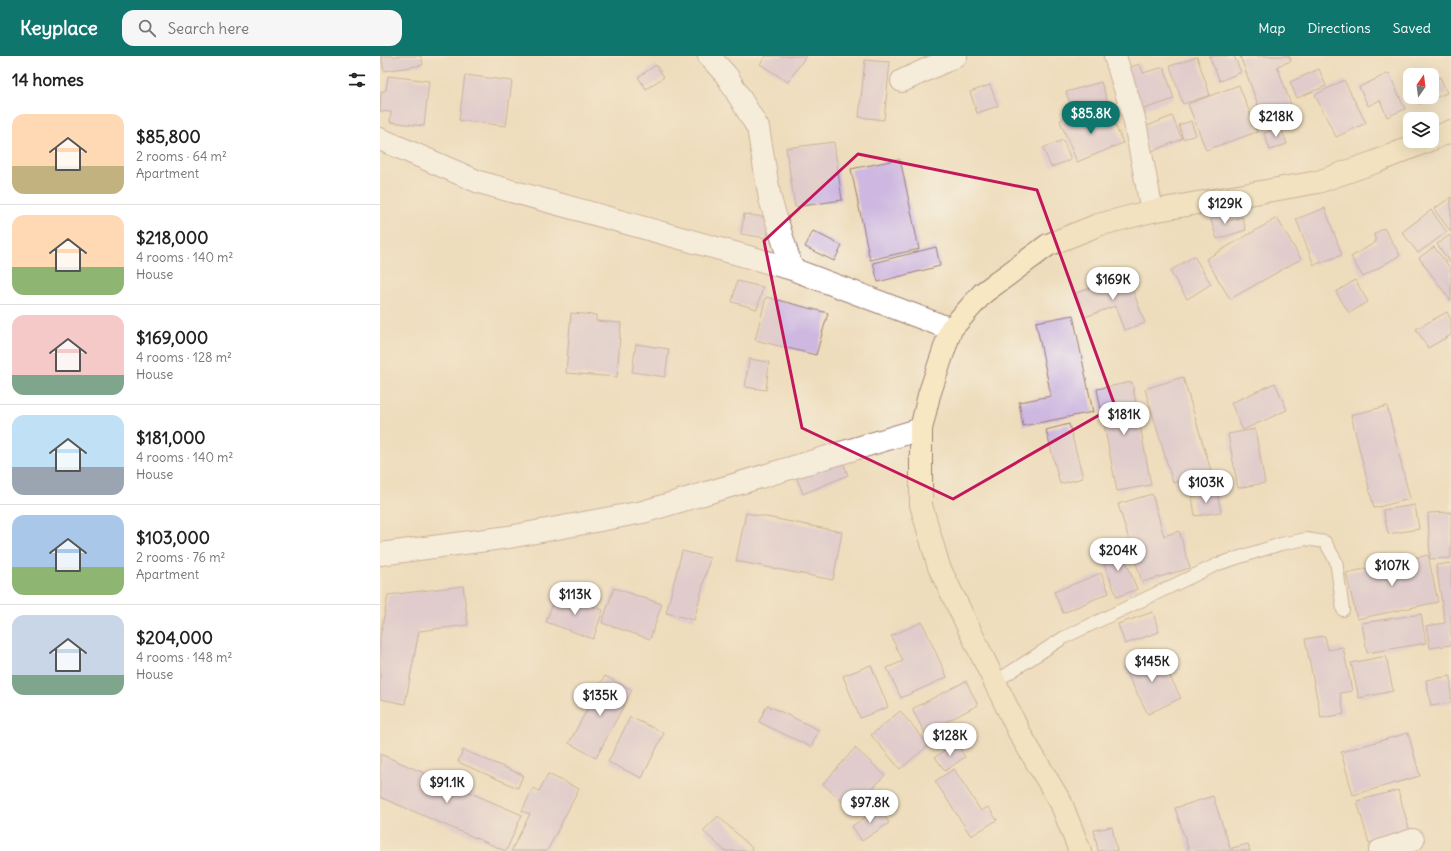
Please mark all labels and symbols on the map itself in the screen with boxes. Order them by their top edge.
north arrow [1403,68,1439,104]
pin: $85.8K [1058,101,1124,135]
pin: $218K [1248,104,1304,138]
pin: $129K [1197,191,1253,225]
pin: $169K [1085,267,1141,301]
pin: $181K [1096,402,1152,436]
pin: $103K [1178,470,1234,504]
pin: $204K [1090,538,1146,572]
pin: $107K [1364,553,1420,587]
pin: $113K [547,582,603,616]
pin: $145K [1124,649,1180,683]
pin: $135K [572,683,628,717]
pin: $128K [922,723,978,757]
pin: $91.1K [414,770,480,804]
pin: $97.8K [837,790,903,824]

